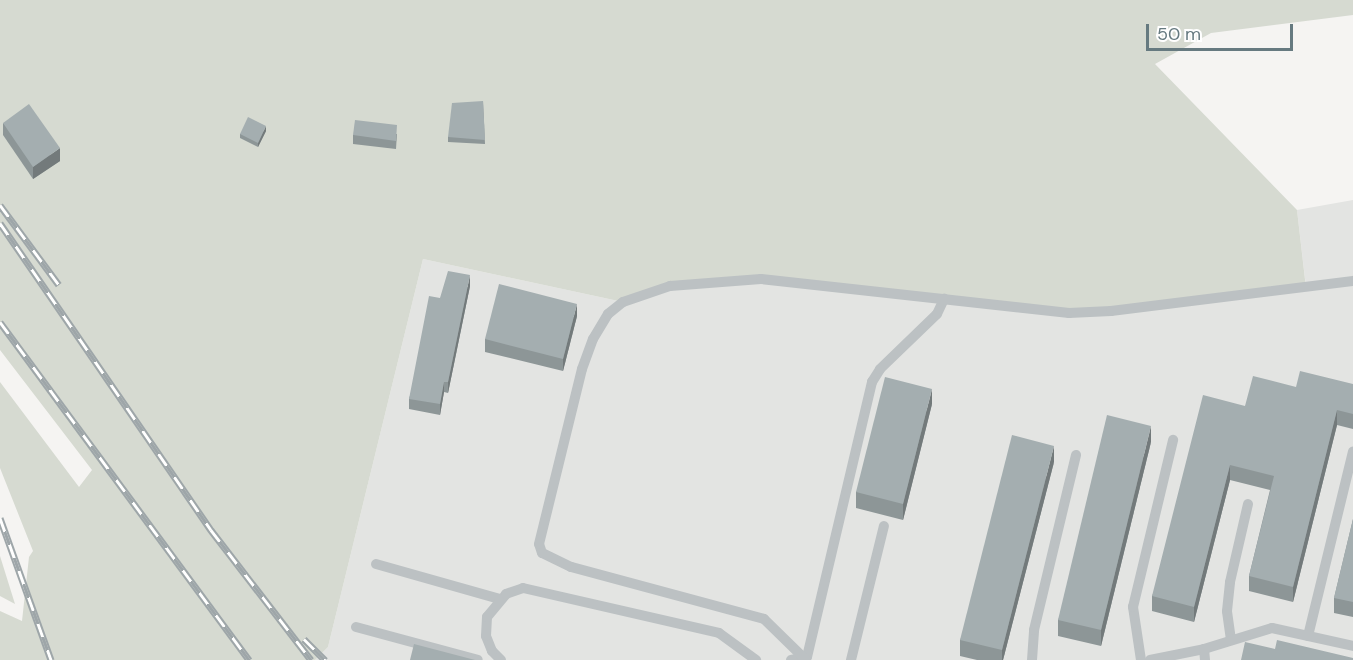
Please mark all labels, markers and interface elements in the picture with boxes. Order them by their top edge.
scale bar [1149,12,1296,50]
text: 50 m [1157,22,1201,46]

